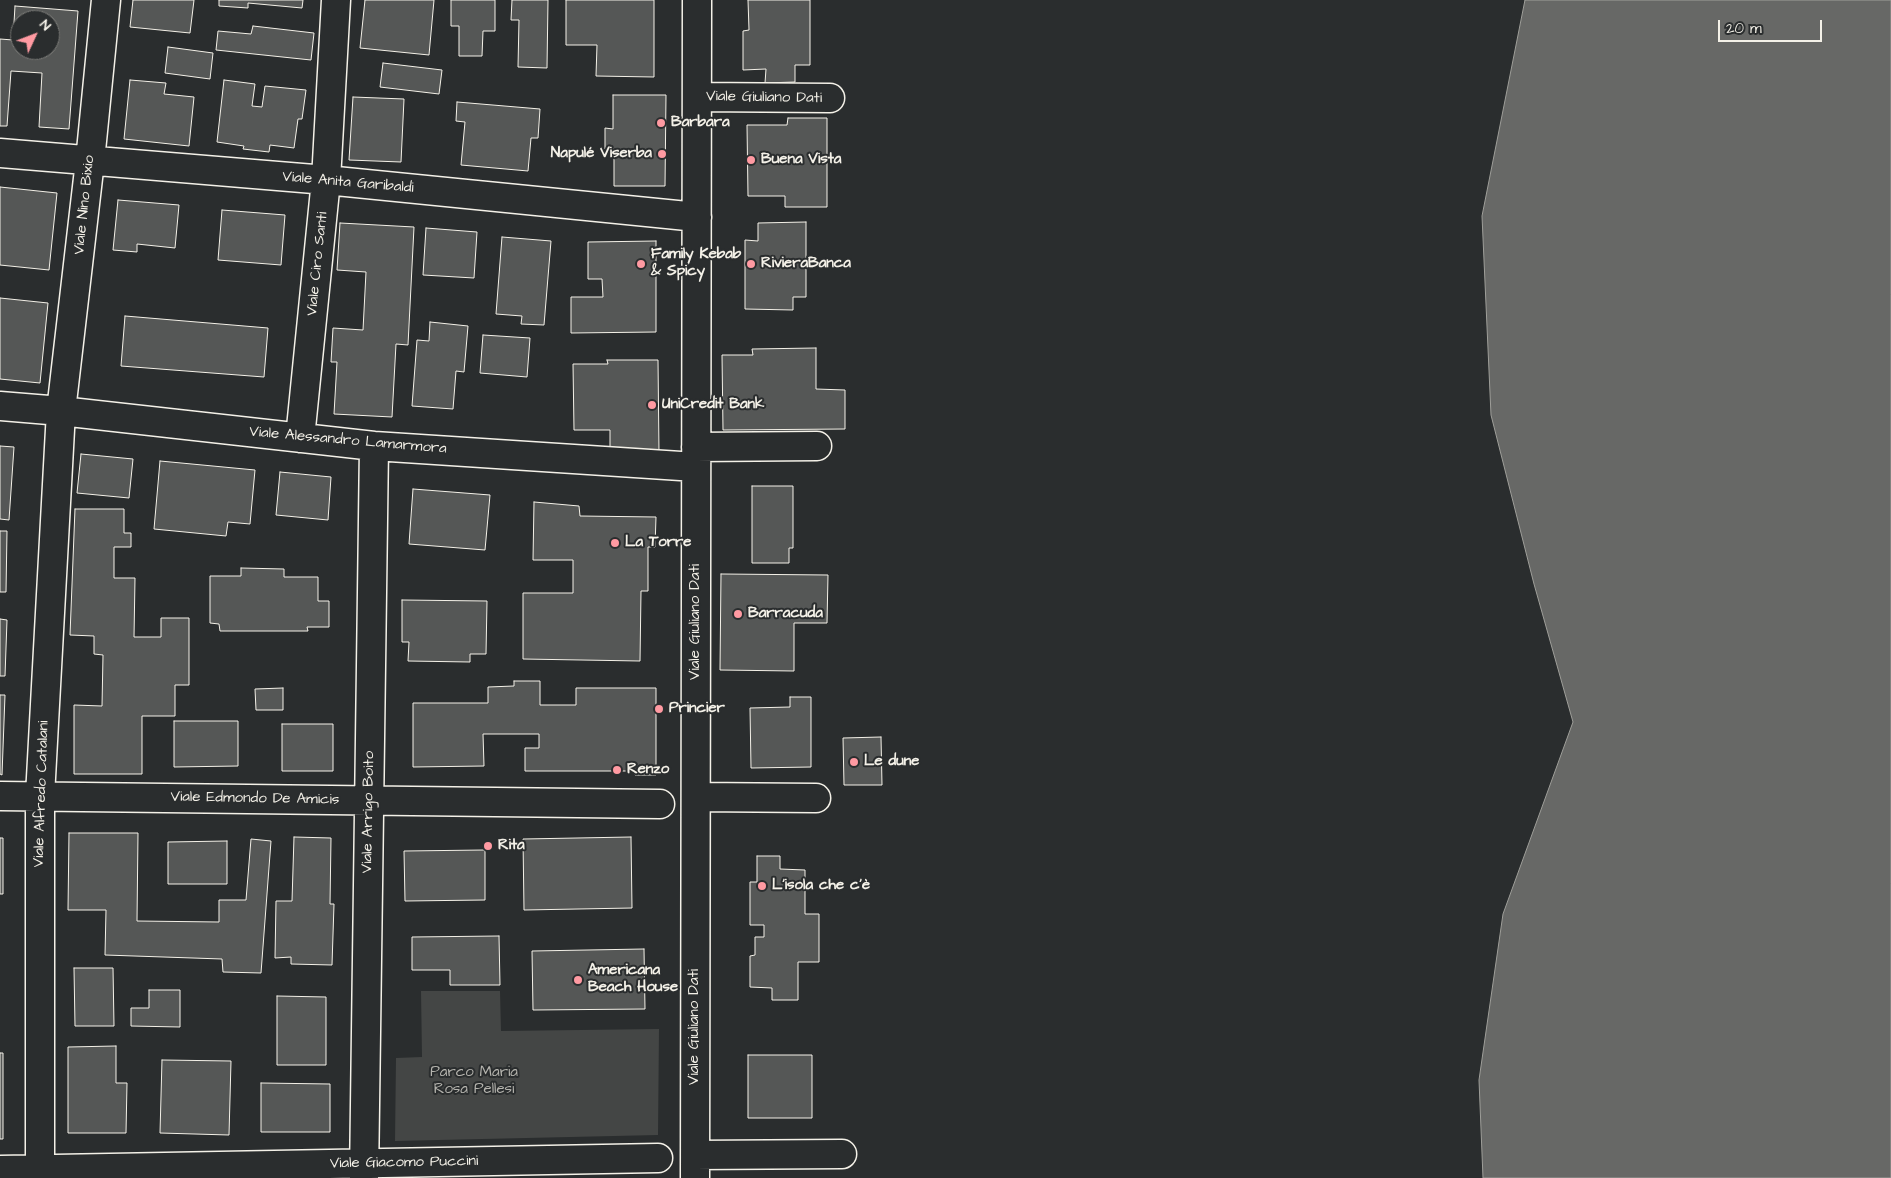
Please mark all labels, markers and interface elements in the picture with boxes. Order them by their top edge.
north arrow [10,10,60,60]
scale bar [1721,10,1825,42]
text: N [35,15,56,35]
text: 20 m [1726,18,1762,39]
street label: Viale Giuliano Dati [706,88,822,108]
place label: Barbara [671,114,730,132]
marker: Barbara [655,117,667,129]
place label: Napulé Viserba [551,145,652,163]
marker: Napulé Viserba [656,148,668,160]
place label: Buena Vista [761,151,841,169]
street label: Viale Nino Bixio [71,154,99,256]
marker: Buena Vista [745,154,757,166]
street label: Viale Anita Garibaldi [282,168,414,198]
street label: Viale Ciro Santi [304,211,332,317]
place label: Family Kebab & Spicy [651,246,741,281]
place label: RivieraBanca [761,255,851,273]
marker: Family Kebab & Spicy [635,258,647,270]
marker: RivieraBanca [745,258,757,270]
place label: UniCredit Bank [662,396,764,414]
marker: UniCredit Bank [646,399,658,411]
street label: Viale Alessandro Lamarmora [249,423,447,459]
place label: La Torre [625,534,691,552]
marker: La Torre [609,537,621,549]
street label: Viale Giuliano Dati [687,564,705,680]
place label: Barracuda [748,605,823,623]
marker: Barracuda [732,608,744,620]
place label: Princier [669,700,725,718]
marker: Princier [653,703,665,715]
street label: Viale Alfredo Catalani [30,720,54,868]
street label: Viale Arrigo Boito [359,751,379,873]
place label: Le dune [864,753,919,771]
marker: Le dune [848,756,860,768]
place label: Renzo [627,761,669,779]
marker: Renzo [611,764,623,776]
street label: Viale Edmondo De Amicis [170,789,340,809]
place label: Rita [498,837,525,855]
marker: Rita [482,840,494,852]
place label: L'isola che c'è [772,877,870,895]
marker: L'isola che c'è [756,880,768,892]
place label: Americana Beach House [588,962,678,997]
street label: Viale Giuliano Dati [686,969,704,1085]
marker: Americana Beach House [572,974,584,986]
park label: Parco Maria Rosa Pellesi [430,1064,518,1099]
street label: Viale Giacomo Puccini [330,1153,478,1173]

